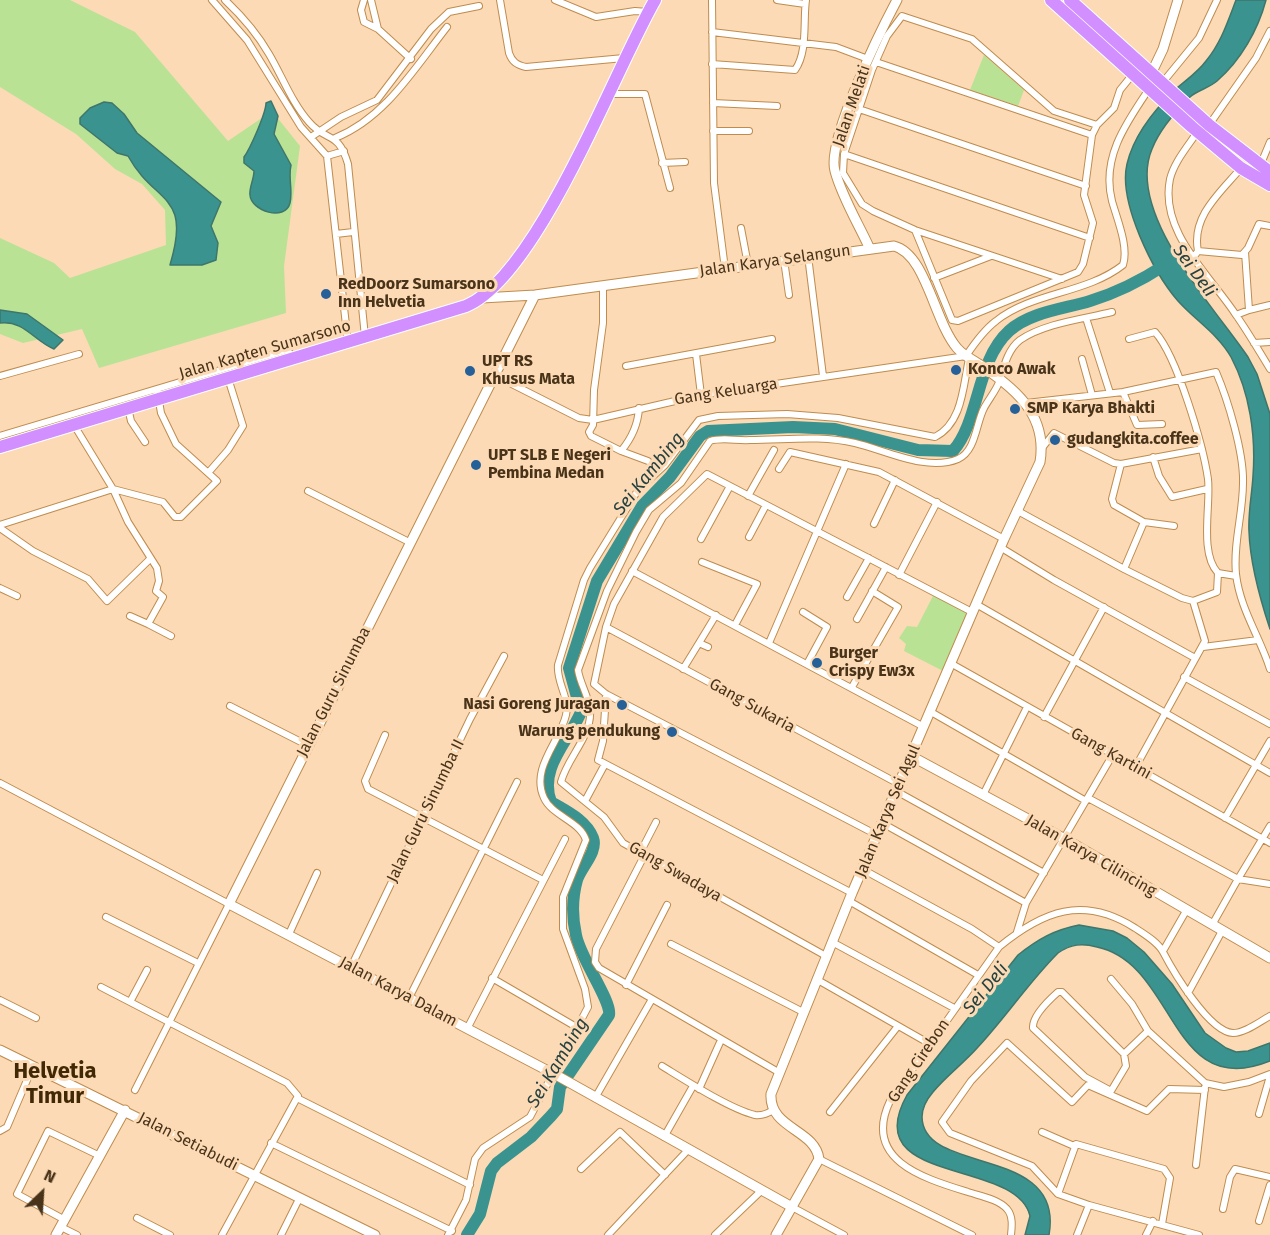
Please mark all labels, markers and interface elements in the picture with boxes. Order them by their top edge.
street label: Jalan Melati [829,63,875,149]
street label: Jalan Karya Selangun [698,241,852,281]
water label: Sei Deli [1168,241,1220,301]
place label: RedDoorz Sumarsono Inn Helvetia [338,275,495,313]
marker: RedDoorz Sumarsono Inn Helvetia [319,287,333,301]
street label: Jalan Kapten Sumarsono [177,316,353,384]
place label: UPT RS Khusus Mata [482,352,575,390]
place label: Konco Awak [968,360,1056,380]
marker: Konco Awak [949,363,963,377]
marker: UPT RS Khusus Mata [463,364,477,378]
street label: Gang Keluarga [673,374,779,410]
place label: SMP Karya Bhakti [1027,399,1155,419]
marker: SMP Karya Bhakti [1008,402,1022,416]
water label: Sei Kambing [609,428,689,520]
place label: gudangkita.coffee [1067,430,1199,450]
marker: gudangkita.coffee [1048,433,1062,447]
place label: UPT SLB E Negeri Pembina Medan [488,446,611,484]
marker: UPT SLB E Negeri Pembina Medan [469,458,483,472]
street label: Jalan Guru Sinumba [293,624,375,760]
place label: Burger Crispy Ew3x [829,644,915,682]
marker: Burger Crispy Ew3x [810,656,824,670]
street label: Gang Sukaria [706,675,798,737]
place label: Nasi Goreng Juragan [463,695,610,715]
marker: Nasi Goreng Juragan [615,698,629,712]
place label: Warung pendukung [518,722,660,742]
street label: Gang Kartini [1067,724,1155,784]
marker: Warung pendukung [665,725,679,739]
street label: Jalan Guru Sinumba II [383,736,469,886]
street label: Jalan Karya Sei Agul [851,742,925,880]
street label: Jalan Karya Cilincing [1023,811,1159,901]
street label: Gang Swadaya [625,838,725,906]
street label: Jalan Karya Dalam [336,953,460,1031]
water label: Sei Deli [959,959,1013,1019]
water label: Sei Kambing [523,1014,593,1112]
street label: Gang Cirebon [884,1015,954,1107]
district label: Helvetia Timur [13,1059,97,1110]
street label: Jalan Setiabudi [135,1109,241,1175]
north arrow [12,1163,72,1223]
text: N [41,1165,59,1187]

